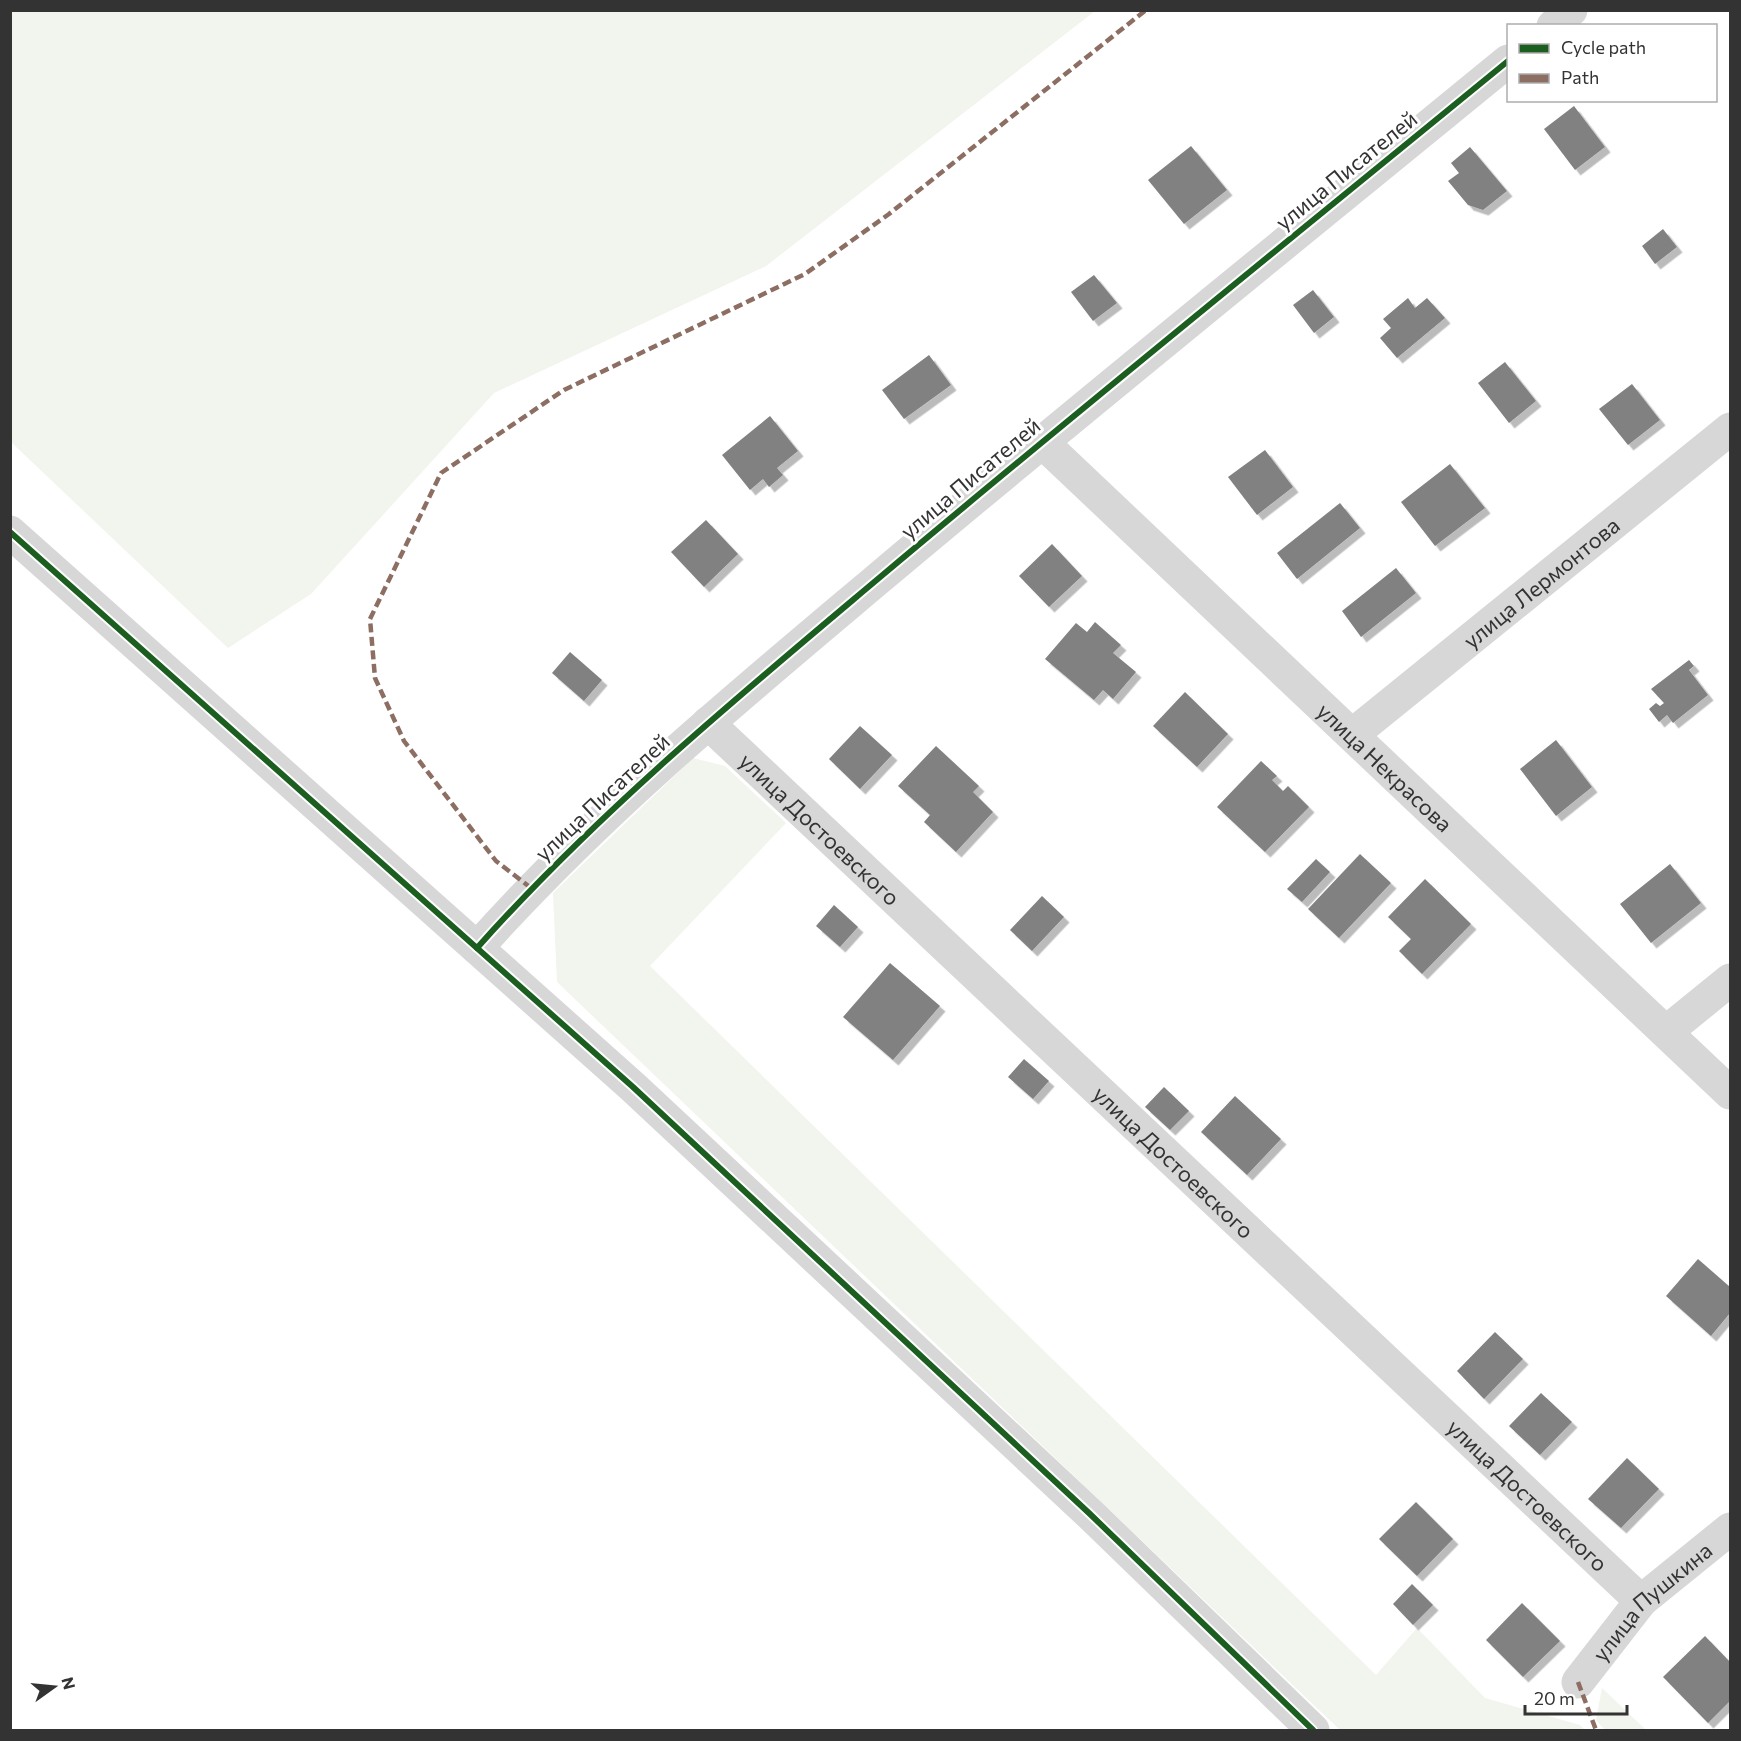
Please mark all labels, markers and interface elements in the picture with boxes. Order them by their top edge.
legend [1507,24,1717,102]
text: Cycle path [1561,36,1646,58]
text: Path [1561,66,1599,88]
street label: улица Писателей [1270,105,1422,235]
street label: улица Писателей [895,412,1045,544]
street label: улица Лермонтова [1457,511,1624,653]
street label: улица Некрасова [1312,697,1458,837]
street label: улица Писателей [529,728,675,866]
street label: улица Достоевского [734,747,906,910]
street label: улица Достоевского [1088,1080,1260,1244]
street label: улица Достоевского [1442,1413,1614,1577]
street label: улица Пушкина [1586,1536,1717,1666]
north arrow [24,1657,84,1717]
text: N [58,1675,80,1691]
scale bar [1525,1678,1627,1716]
text: 20 m [1534,1687,1575,1709]

